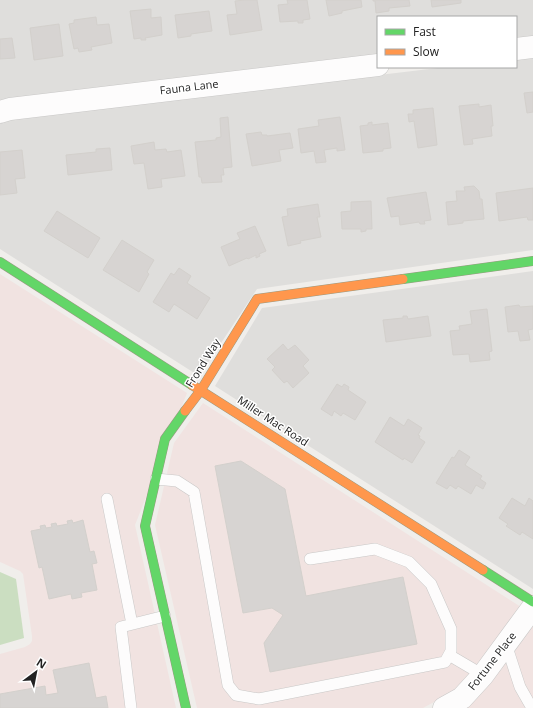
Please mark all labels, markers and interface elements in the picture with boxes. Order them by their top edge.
legend [377,16,517,68]
text: Fast [413,23,436,40]
text: Slow [413,43,440,60]
street label: Fauna Lane [159,75,219,98]
street label: Frond Way [182,335,224,390]
street label: Miller Mac Road [235,392,312,449]
street label: Fortune Place [464,628,519,693]
north arrow [16,652,56,692]
text: N [34,654,49,672]

